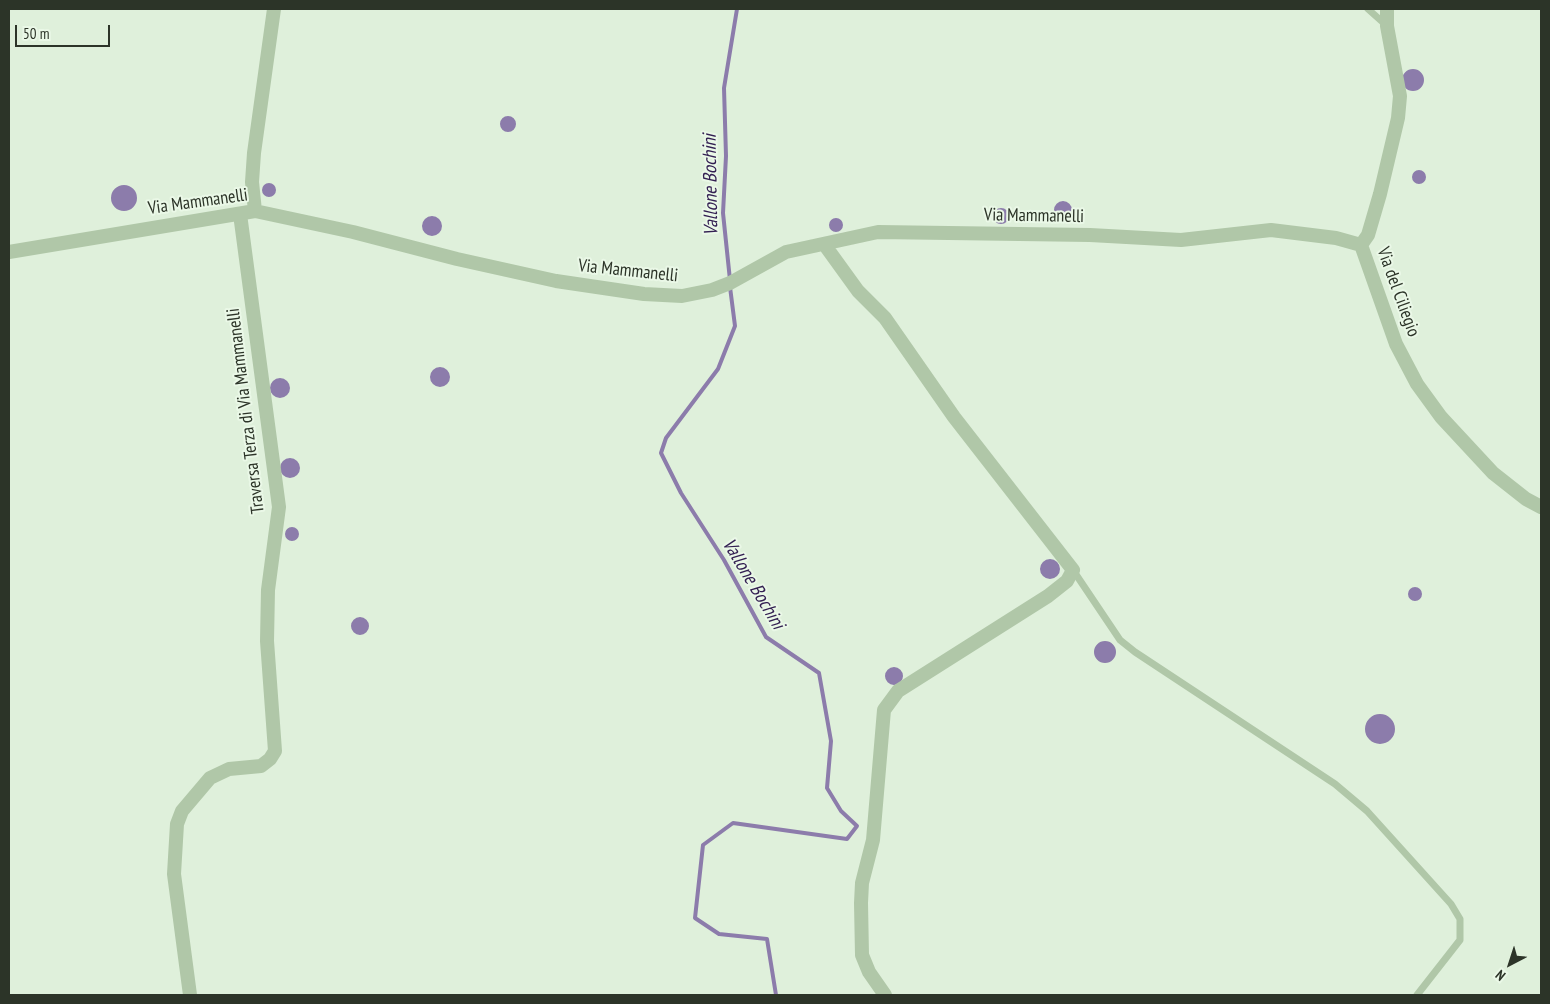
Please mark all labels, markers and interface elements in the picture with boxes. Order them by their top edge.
scale bar [18,15,112,47]
text: 50 m [23,24,49,43]
water label: Vallone Bochini [699,134,723,236]
street label: Via Mammanelli [147,184,249,220]
street label: Via Mammanelli [984,204,1084,228]
street label: Via del Ciliegio [1372,244,1424,340]
street label: Via Mammanelli [577,255,679,287]
street label: Traversa Terza di Via Mammanelli [223,307,269,515]
water label: Vallone Bochini [717,535,789,633]
north arrow [1485,939,1535,989]
text: N [1492,966,1509,985]

